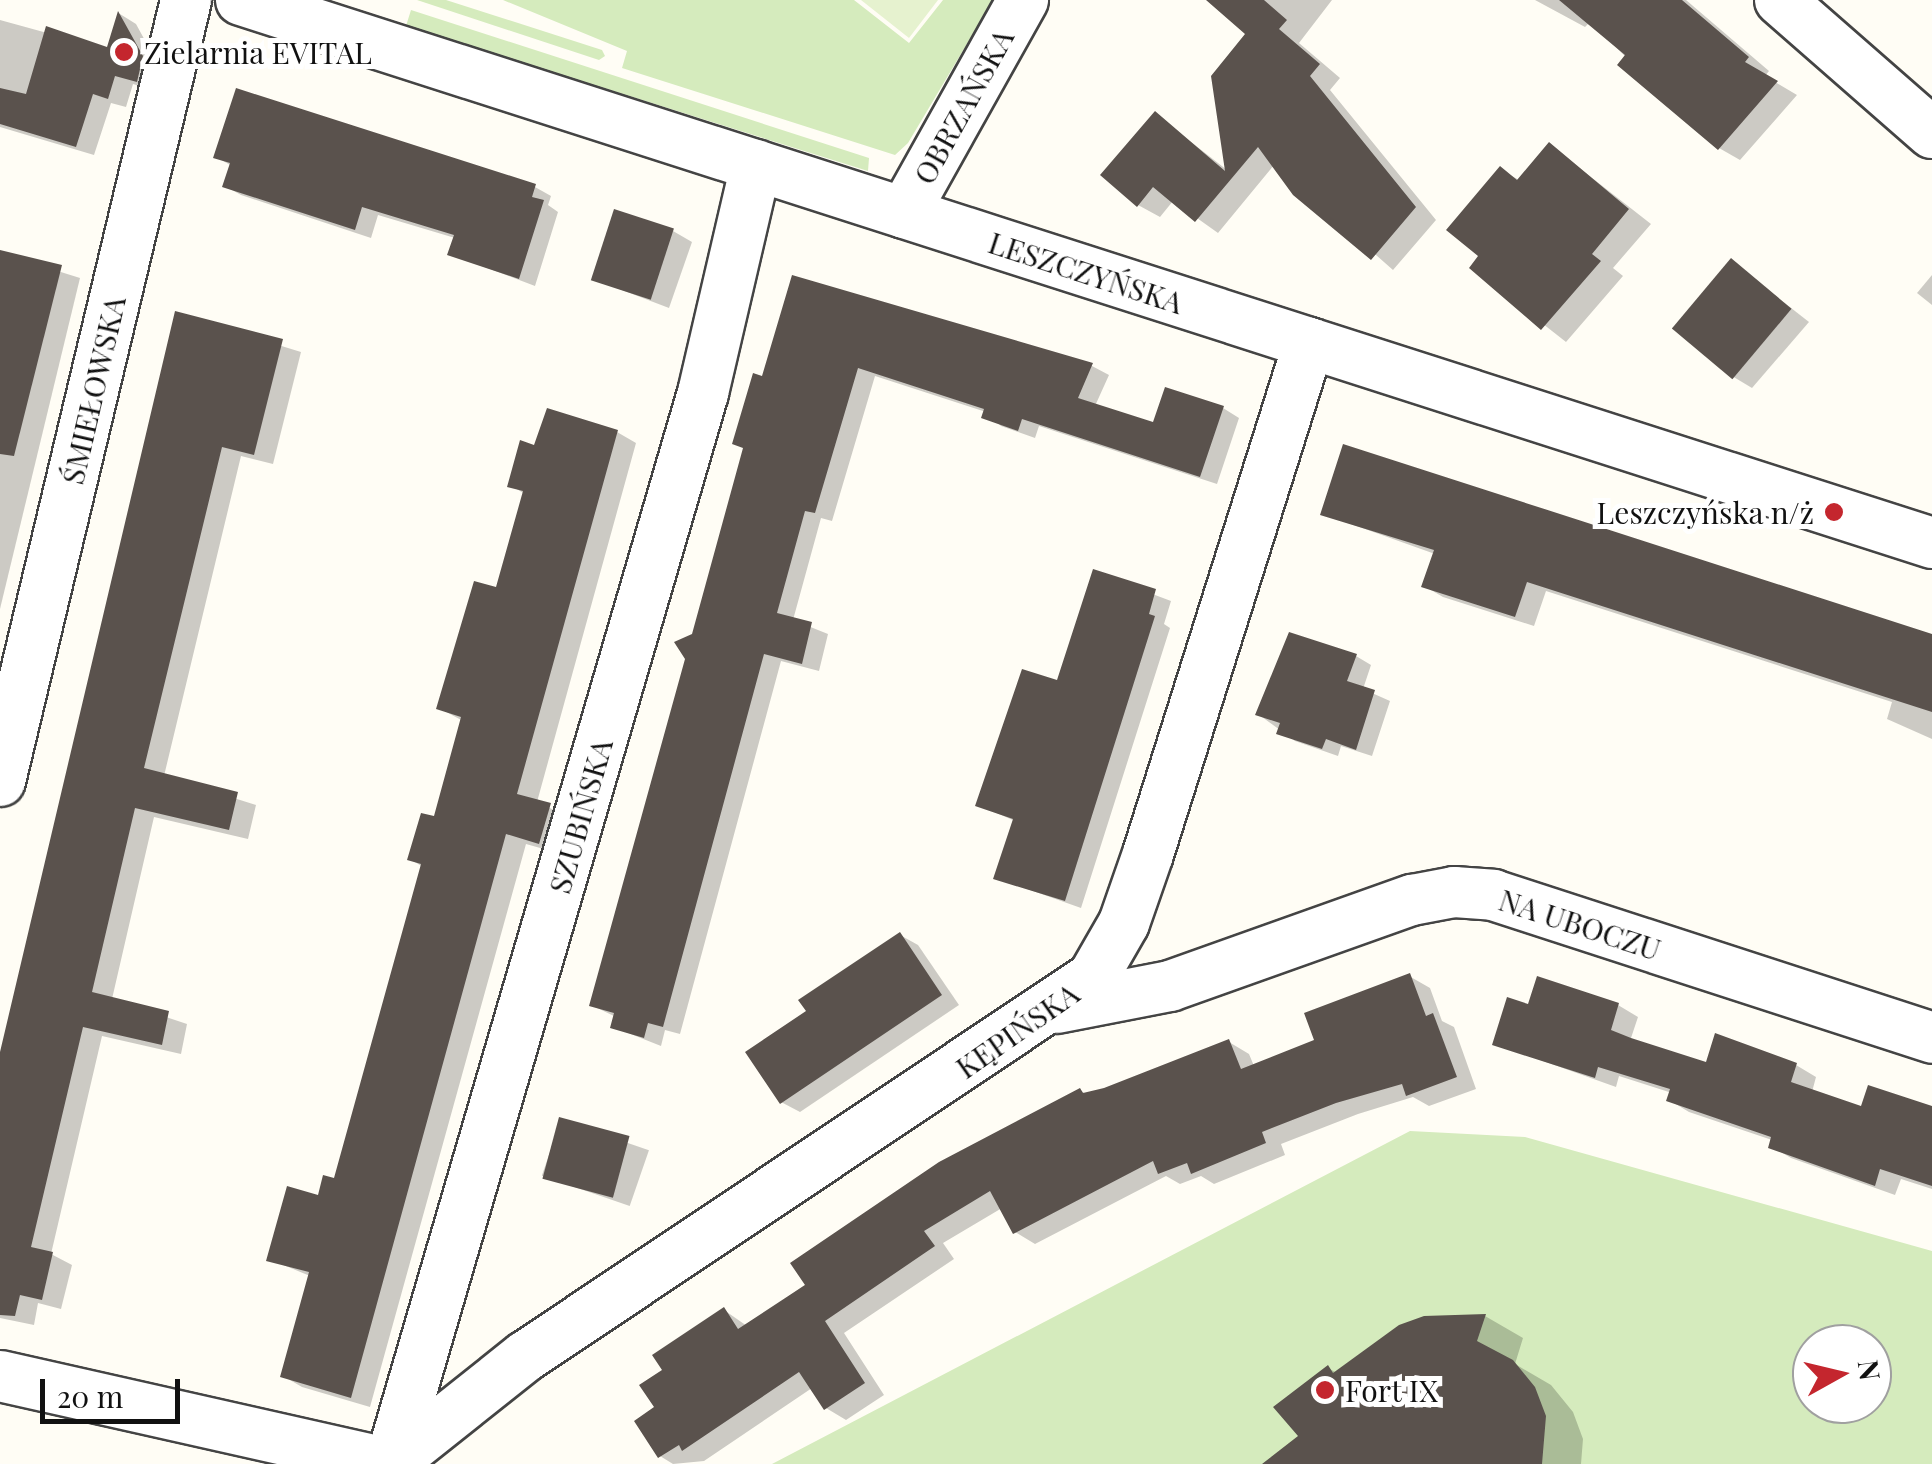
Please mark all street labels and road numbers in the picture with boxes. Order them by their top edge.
street label: OBRZAŃSKA [906,22,1020,190]
street label: LESZCZYŃSKA [984,224,1188,320]
street label: ŚMIEŁOWSKA [54,292,132,488]
street label: SZUBIŃSKA [541,735,619,897]
street label: NA UBOCZU [1495,881,1665,967]
street label: KĘPIŃSKA [949,975,1085,1085]

